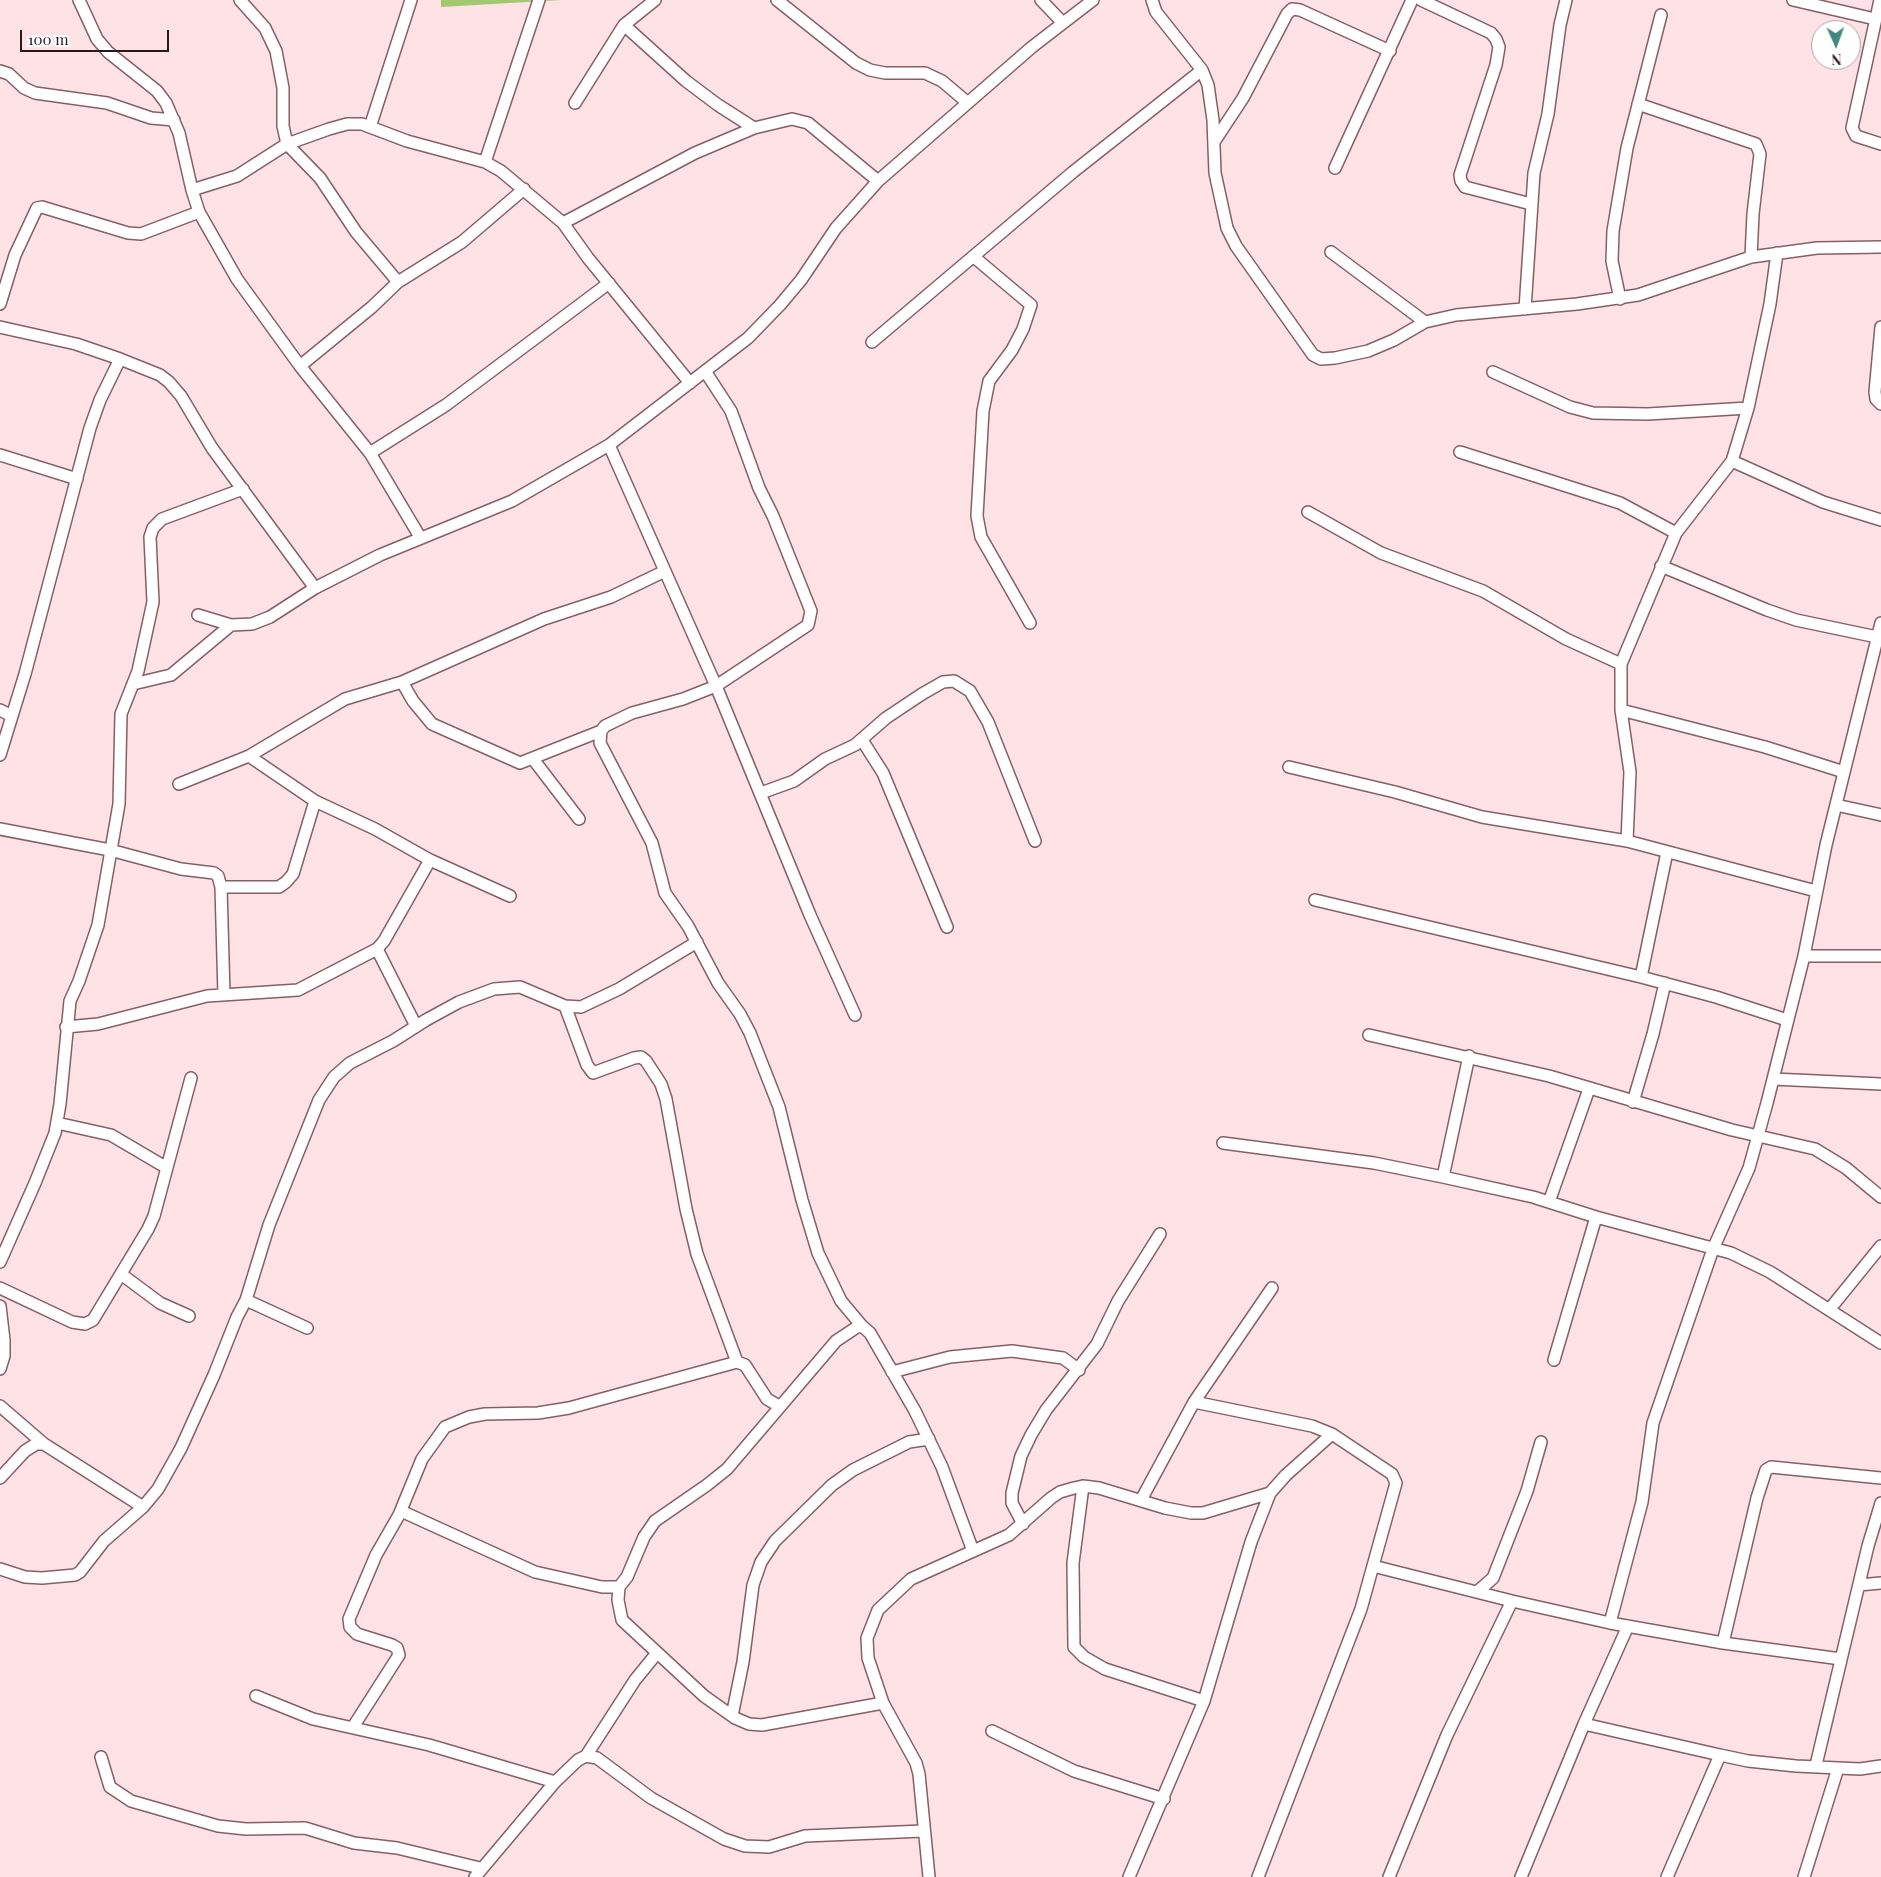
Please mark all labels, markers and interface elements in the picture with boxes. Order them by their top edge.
scale bar [22,20,171,52]
north arrow [1811,20,1861,70]
text: 100 m [28,29,69,49]
text: N [1831,50,1842,69]

